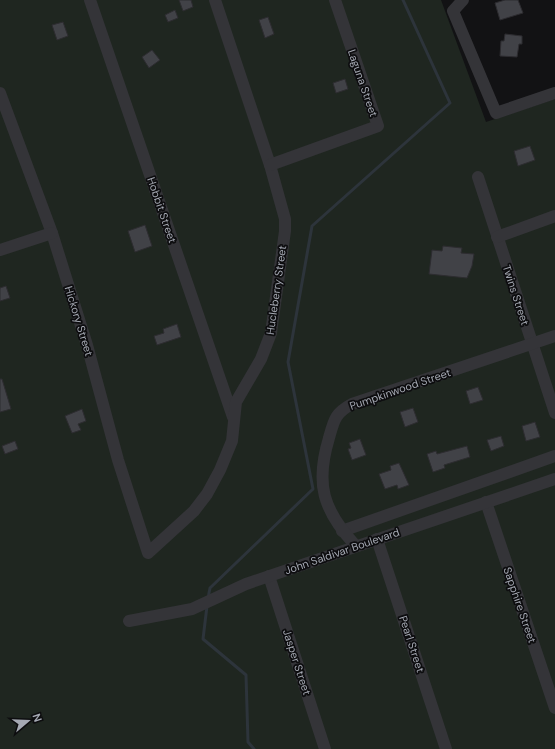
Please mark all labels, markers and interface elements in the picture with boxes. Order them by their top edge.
street label: Laguna Street [345,47,381,119]
street label: Hobbit Street [144,175,180,245]
street label: Hucleberry Street [263,244,289,336]
street label: Twins Street [500,263,532,327]
street label: Hickory Street [62,284,96,358]
street label: Pumpkinwood Street [348,365,452,413]
street label: John Saldivar Boulevard [283,525,401,577]
street label: Sapphire Street [500,565,540,645]
street label: Pearl Street [396,614,428,674]
street label: Jasper Street [280,627,314,697]
north arrow [8,701,48,741]
text: N [30,712,45,724]

